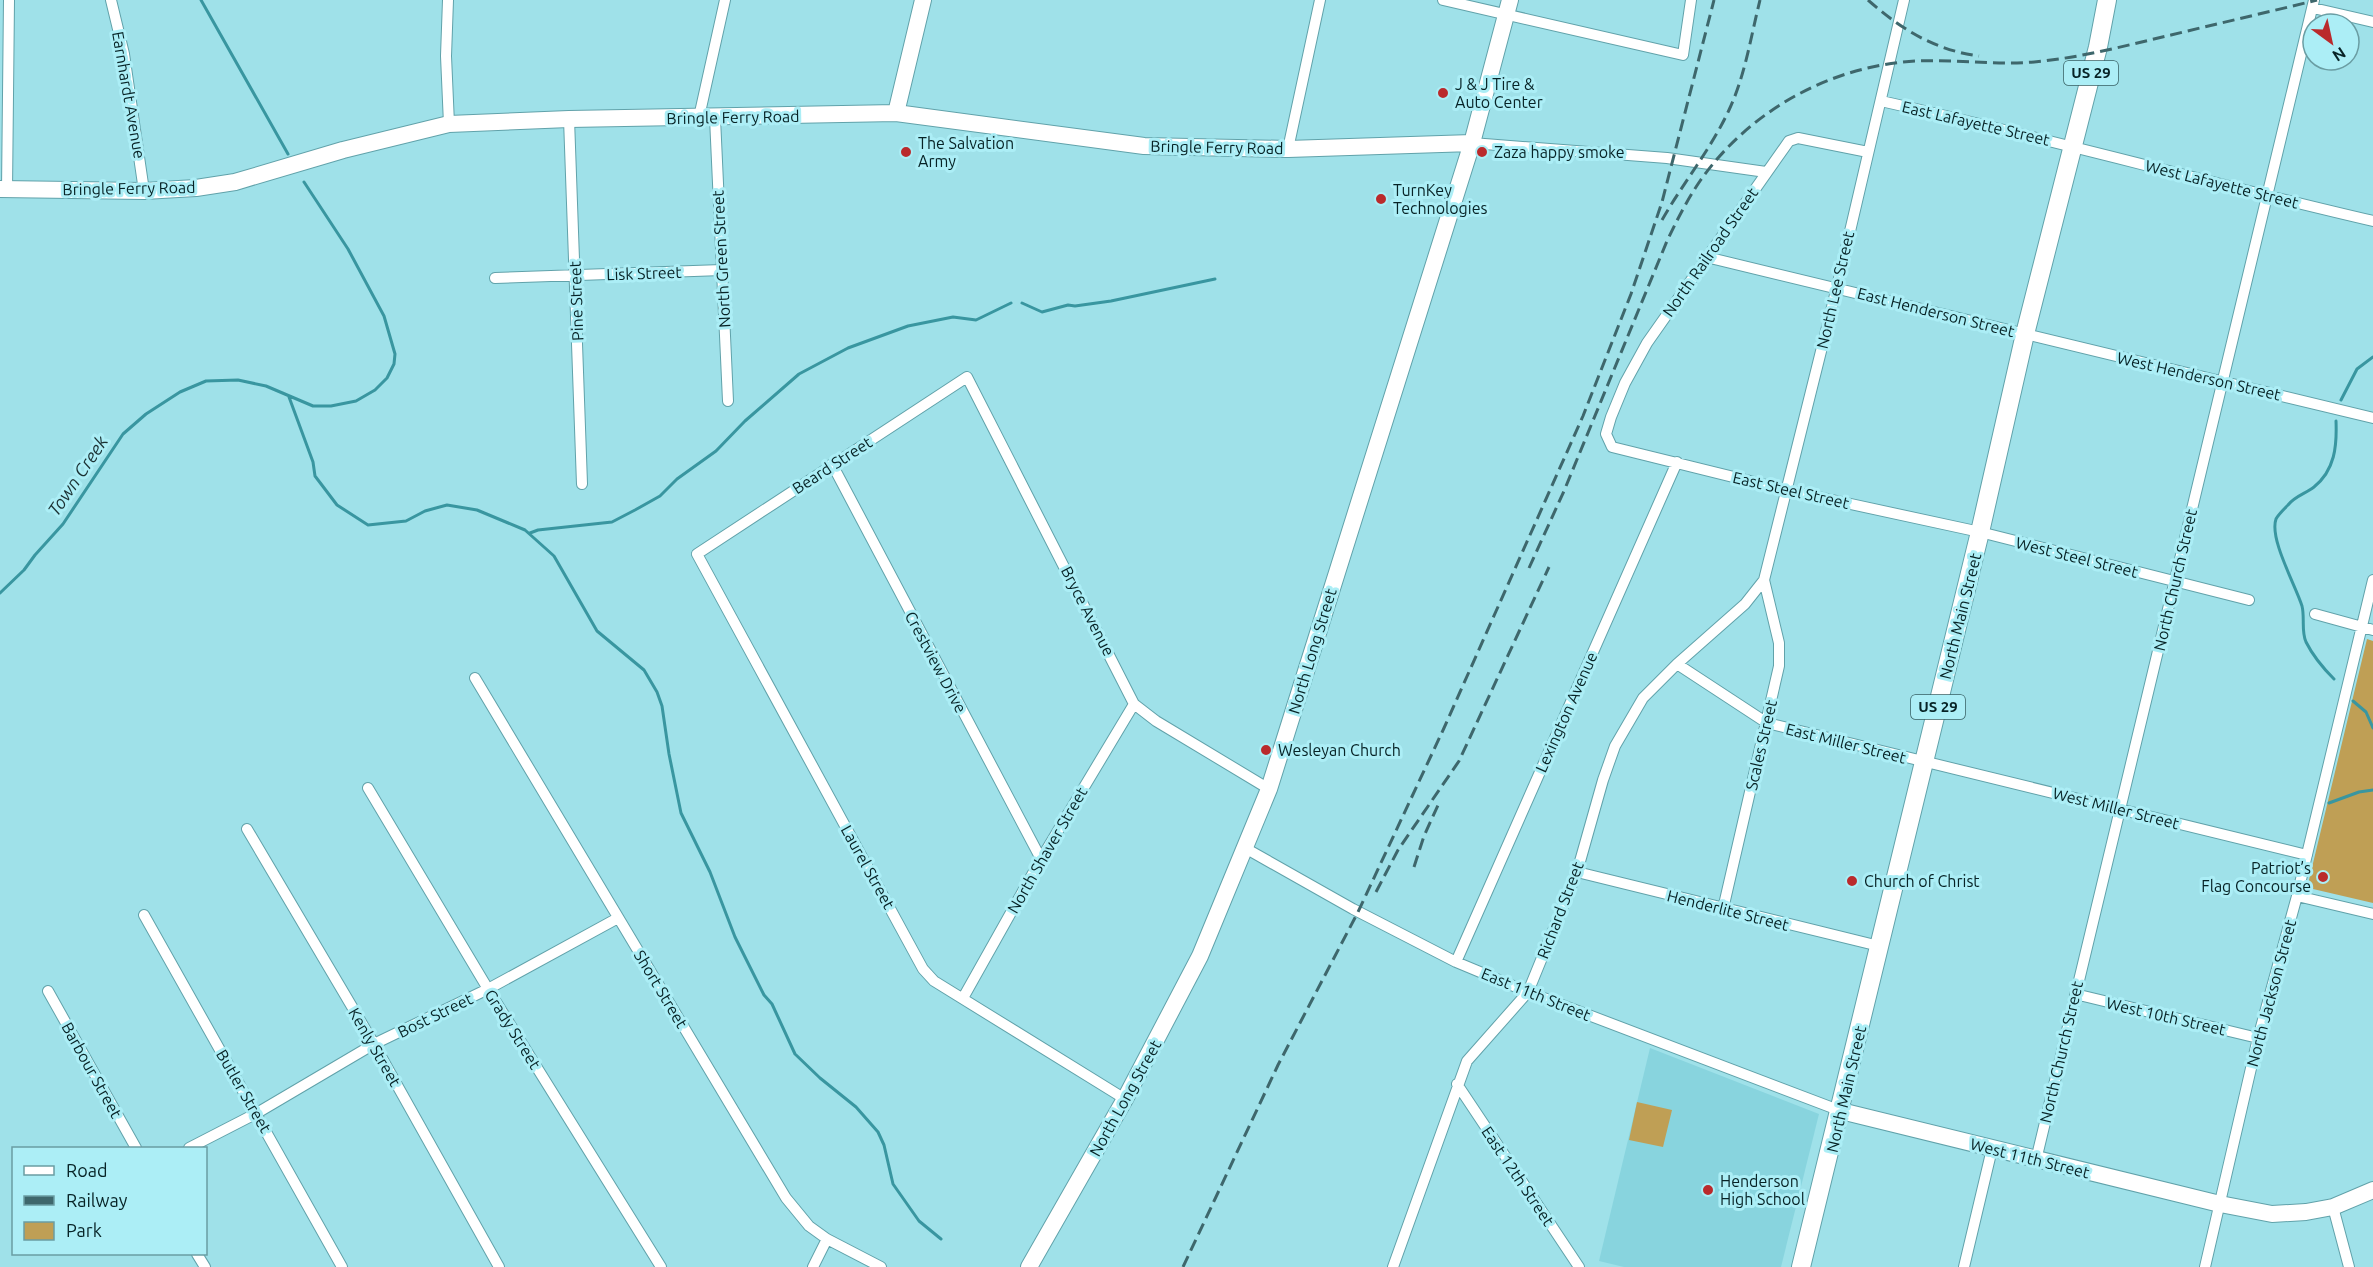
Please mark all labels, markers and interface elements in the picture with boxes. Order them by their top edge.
north arrow [2301,12,2361,72]
street label: Earnhardt Avenue [109,30,149,160]
text: N [2329,44,2349,65]
road number: US 29 [2064,61,2118,85]
place label: J & J Tire & Auto Center [1455,75,1543,111]
marker: J & J Tire & Auto Center [1436,86,1450,100]
street label: East Lafayette Street [1900,97,2052,149]
street label: Bringle Ferry Road [666,107,800,127]
place label: The Salvation Army [918,134,1014,170]
street label: Bringle Ferry Road [1150,137,1284,157]
place label: Zaza happy smoke [1494,143,1625,161]
marker: The Salvation Army [899,145,913,159]
marker: Zaza happy smoke [1475,145,1489,159]
street label: West Lafayette Street [2144,156,2301,212]
street label: Bringle Ferry Road [62,178,196,198]
place label: TurnKey Technologies [1393,181,1488,217]
street label: North Railroad Street [1659,183,1762,320]
street label: North Green Street [708,189,734,328]
marker: TurnKey Technologies [1374,192,1388,206]
street label: North Lee Street [1813,229,1857,351]
street label: Pine Street [566,260,586,341]
street label: Lisk Street [606,263,683,283]
street label: East Henderson Street [1856,284,2017,340]
street label: West Henderson Street [2115,348,2283,404]
water label: Town Creek [43,431,112,519]
street label: Beard Street [789,432,876,497]
street label: East Steel Street [1731,468,1852,512]
street label: North Church Street [2150,507,2200,653]
street label: West Steel Street [2014,533,2141,581]
street label: North Main Street [1936,550,1985,681]
street label: Bryce Avenue [1058,563,1118,659]
street label: North Long Street [1284,585,1340,716]
street label: Crestview Drive [902,608,970,716]
street label: Lexington Avenue [1531,649,1601,775]
road number: US 29 [1911,695,1965,719]
street label: Scales Street [1742,697,1780,792]
street label: East Miller Street [1784,719,1909,767]
place label: Wesleyan Church [1278,741,1401,759]
marker: Wesleyan Church [1259,743,1273,757]
street label: North Shaver Street [1004,783,1091,916]
street label: West Miller Street [2051,784,2182,833]
street label: Laurel Street [838,822,899,913]
street label: Richard Street [1533,858,1587,961]
place label: Patriot’s Flag Concourse [2201,859,2311,895]
marker: Patriot’s Flag Concourse [2316,870,2330,884]
place label: Church of Christ [1864,872,1980,890]
marker: Church of Christ [1845,874,1859,888]
street label: Henderlite Street [1665,886,1791,934]
street label: North Jackson Street [2243,917,2299,1068]
street label: Short Street [631,947,692,1032]
street label: East 11th Street [1479,964,1594,1024]
street label: North Church Street [2036,979,2086,1125]
street label: Grady Street [481,986,545,1073]
street label: Bost Street [395,989,476,1041]
street label: West 10th Street [2104,993,2228,1039]
street label: Kenly Street [345,1005,405,1090]
street label: Barbour Street [58,1019,126,1122]
street label: North Main Street [1823,1023,1869,1154]
street label: North Long Street [1086,1036,1165,1159]
street label: Butler Street [213,1046,275,1136]
street label: East 12th Street [1478,1123,1558,1230]
street label: West 11th Street [1969,1134,2092,1182]
legend [12,1147,207,1255]
text: Road [66,1160,108,1180]
place label: Henderson High School [1720,1172,1805,1208]
marker: Henderson High School [1701,1183,1715,1197]
text: Railway [66,1190,128,1210]
text: Park [66,1220,102,1240]

